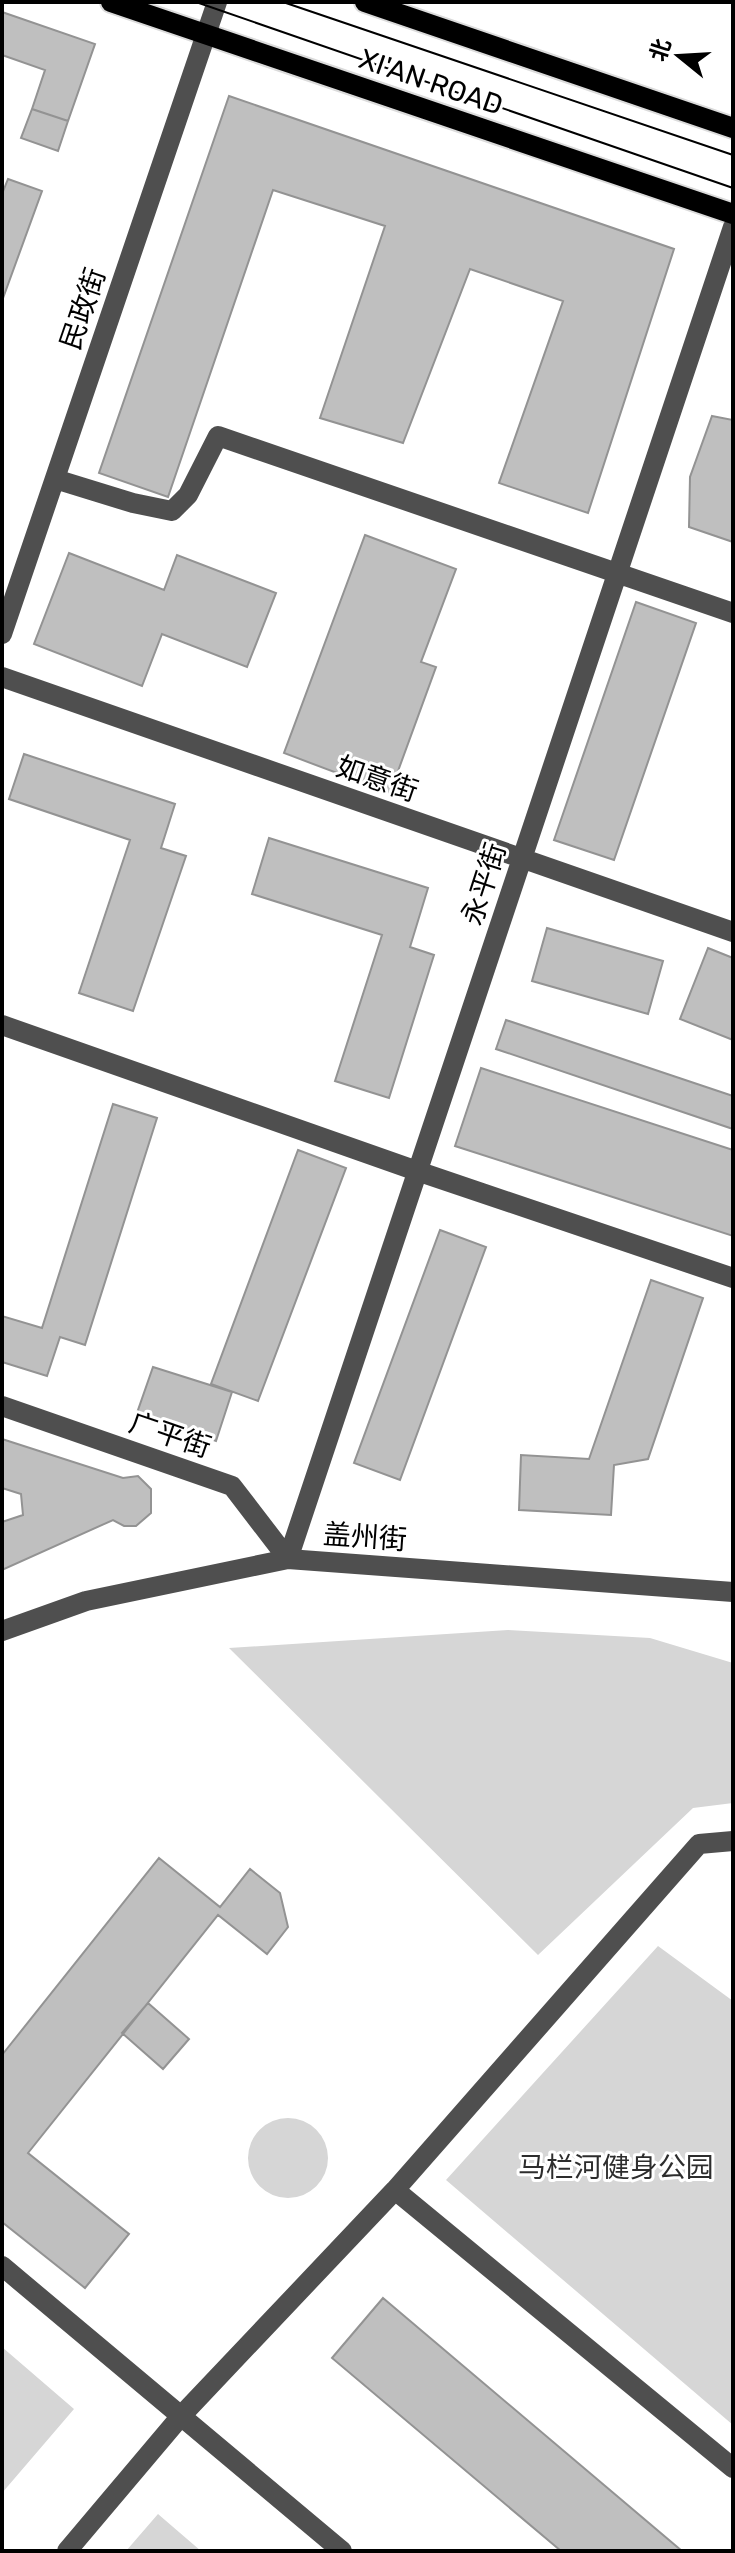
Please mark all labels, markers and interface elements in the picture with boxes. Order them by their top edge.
north arrow [639,16,719,96]
text: 北 [644,35,677,65]
street label: XI'AN ROAD [355,42,507,122]
street label: 民政街 [54,264,112,354]
street label: 如意街 [332,750,422,808]
street label: 永平街 [455,839,513,929]
street label: 广平街 [125,1406,215,1464]
street label: 盖州街 [322,1518,408,1556]
park label: 马栏河健身公园 [518,2151,714,2184]

